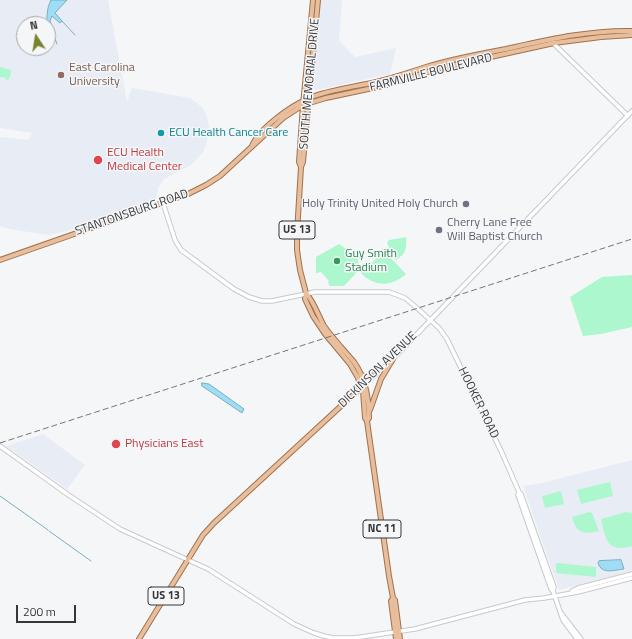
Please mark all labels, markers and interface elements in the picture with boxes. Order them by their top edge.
north arrow [16,16,56,56]
text: N [28,17,39,34]
street label: SOUTH MEMORIAL DRIVE [297,18,323,150]
street label: FARMVILLE BOULEVARD [368,51,494,95]
place label: East Carolina University [69,61,135,89]
marker: East Carolina University [56,70,66,80]
place label: ECU Health Cancer Care [169,126,288,140]
marker: ECU Health Cancer Care [156,128,166,138]
place label: ECU Health Medical Center [107,146,182,174]
marker: ECU Health Medical Center [92,154,104,166]
street label: STANTONSBURG ROAD [74,187,190,239]
place label: Holy Trinity United Holy Church [302,197,458,211]
marker: Holy Trinity United Holy Church [461,199,471,209]
place label: Cherry Lane Free Will Baptist Church [447,216,542,244]
road number: US 13 [279,221,315,239]
marker: Cherry Lane Free Will Baptist Church [434,225,444,235]
place label: Guy Smith Stadium [345,247,397,275]
marker: Guy Smith Stadium [332,256,342,266]
street label: DICKINSON AVENUE [336,329,420,411]
street label: HOOKER ROAD [455,365,501,441]
place label: Physicians East [125,437,203,451]
marker: Physicians East [110,438,122,450]
road number: NC 11 [363,520,401,538]
road number: US 13 [148,587,184,605]
scale bar [18,597,78,623]
text: 200 m [23,602,56,621]

